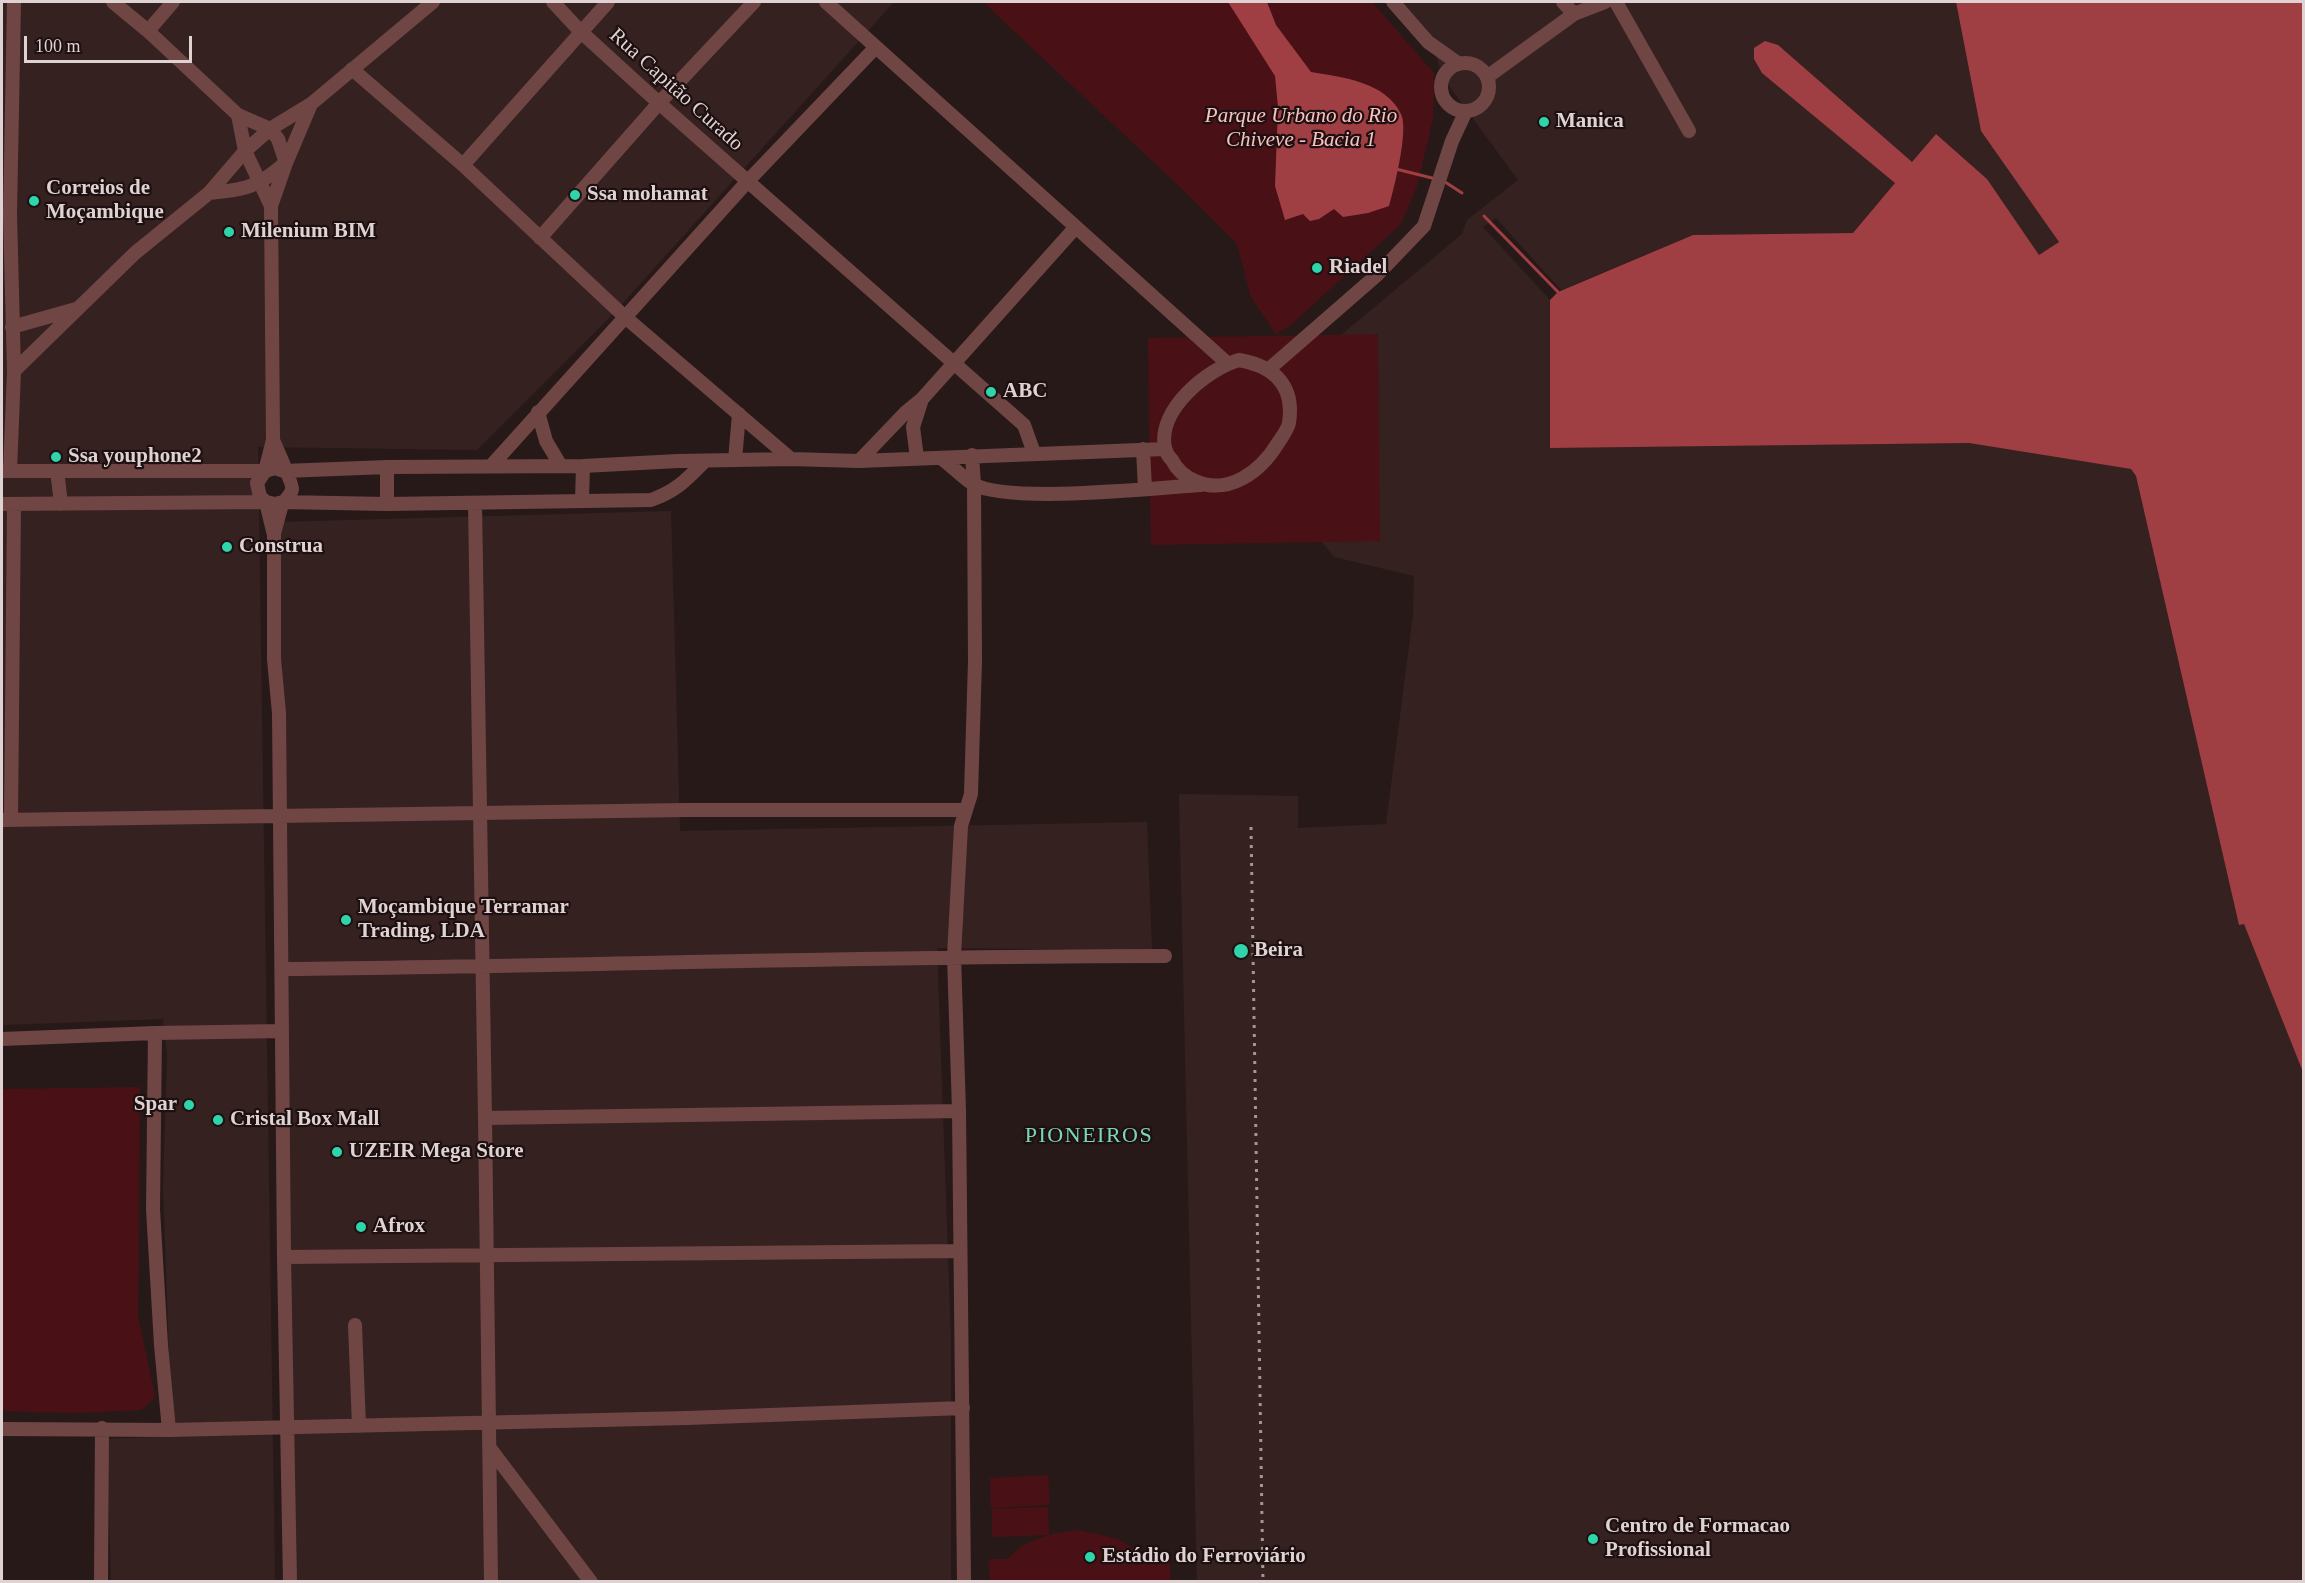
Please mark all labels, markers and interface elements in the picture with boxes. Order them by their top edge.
street label: Rua Capitão Curado [604,23,748,157]
scale bar [27,24,195,62]
text: 100 m [35,36,81,56]
park label: Parque Urbano do Rio Chiveve - Bacia 1 [1205,103,1397,153]
place label: Manica [1556,109,1624,135]
marker: Manica [1537,115,1551,129]
place label: Correios de Moçambique [46,176,164,226]
place label: Ssa mohamat [587,182,708,208]
marker: Ssa mohamat [568,188,582,202]
marker: Correios de Moçambique [27,194,41,208]
place label: Milenium BIM [241,219,376,245]
marker: Milenium BIM [222,225,236,239]
place label: Riadel [1329,255,1387,281]
marker: Riadel [1310,261,1324,275]
place label: ABC [1003,379,1047,405]
marker: ABC [984,385,998,399]
place label: Ssa youphone2 [68,444,202,470]
marker: Ssa youphone2 [49,450,63,464]
place label: Construa [239,534,323,560]
marker: Construa [220,540,234,554]
place label: Moçambique Terramar Trading, LDA [358,895,569,945]
marker: Moçambique Terramar Trading, LDA [339,913,353,927]
place label: Beira [1254,938,1303,964]
marker: Beira [1232,942,1250,960]
place label: Spar [134,1092,177,1118]
marker: Spar [182,1098,196,1112]
place label: Cristal Box Mall [230,1107,379,1133]
marker: Cristal Box Mall [211,1113,225,1127]
district label: PIONEIROS [1025,1123,1153,1149]
place label: UZEIR Mega Store [349,1139,524,1165]
marker: UZEIR Mega Store [330,1145,344,1159]
place label: Afrox [373,1214,425,1240]
marker: Afrox [354,1220,368,1234]
place label: Centro de Formacao Profissional [1605,1514,1790,1564]
marker: Centro de Formacao Profissional [1586,1532,1600,1546]
place label: Estádio do Ferroviário [1102,1544,1306,1570]
marker: Estádio do Ferroviário [1083,1550,1097,1564]

